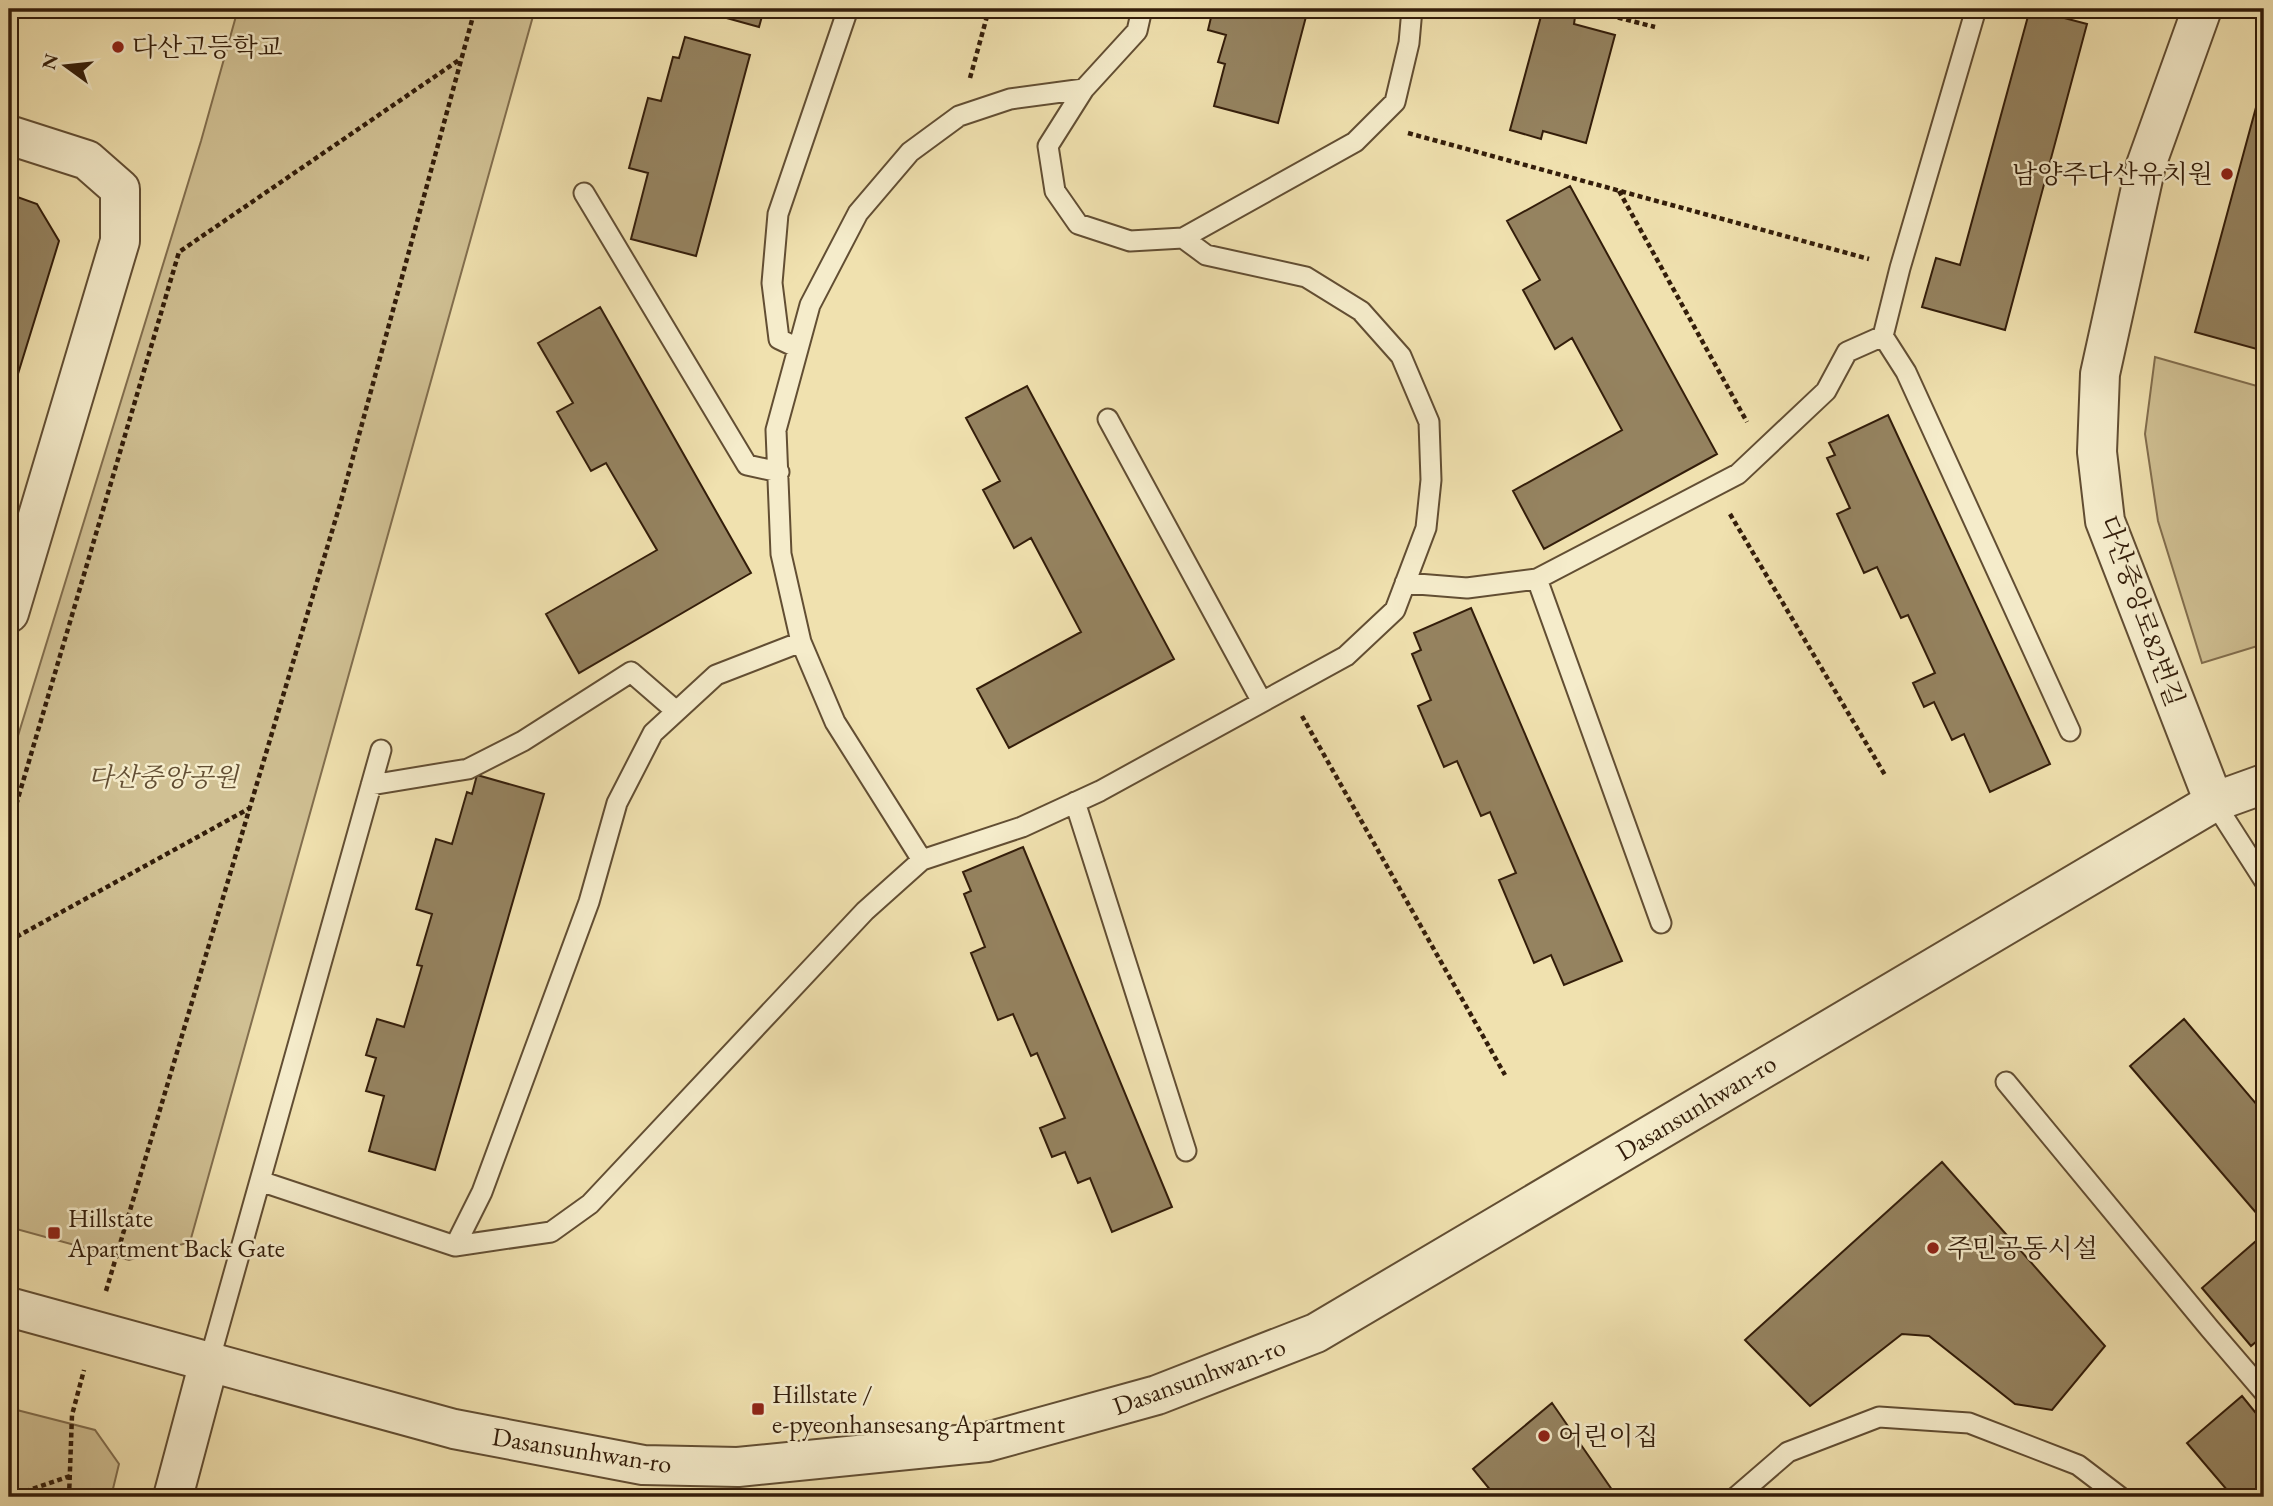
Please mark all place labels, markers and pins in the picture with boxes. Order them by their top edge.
place label: 다산고등학교 [132,30,283,64]
marker: 다산고등학교 [110,39,126,55]
place label: 남양주다산유치원 [2012,157,2213,191]
marker: 남양주다산유치원 [2219,166,2235,182]
place label: Hillstate Apartment Back Gate [67,1201,285,1265]
marker: Hillstate Apartment Back Gate [46,1225,62,1241]
place label: 주민공동시설 [1947,1231,2098,1265]
marker: 주민공동시설 [1925,1240,1941,1256]
place label: Hillstate / e-pyeonhansesang Apartment [772,1377,1065,1441]
marker: Hillstate / e-pyeonhansesang Apartment [750,1401,766,1417]
place label: 어린이집 [1558,1419,1658,1453]
marker: 어린이집 [1536,1428,1552,1444]

